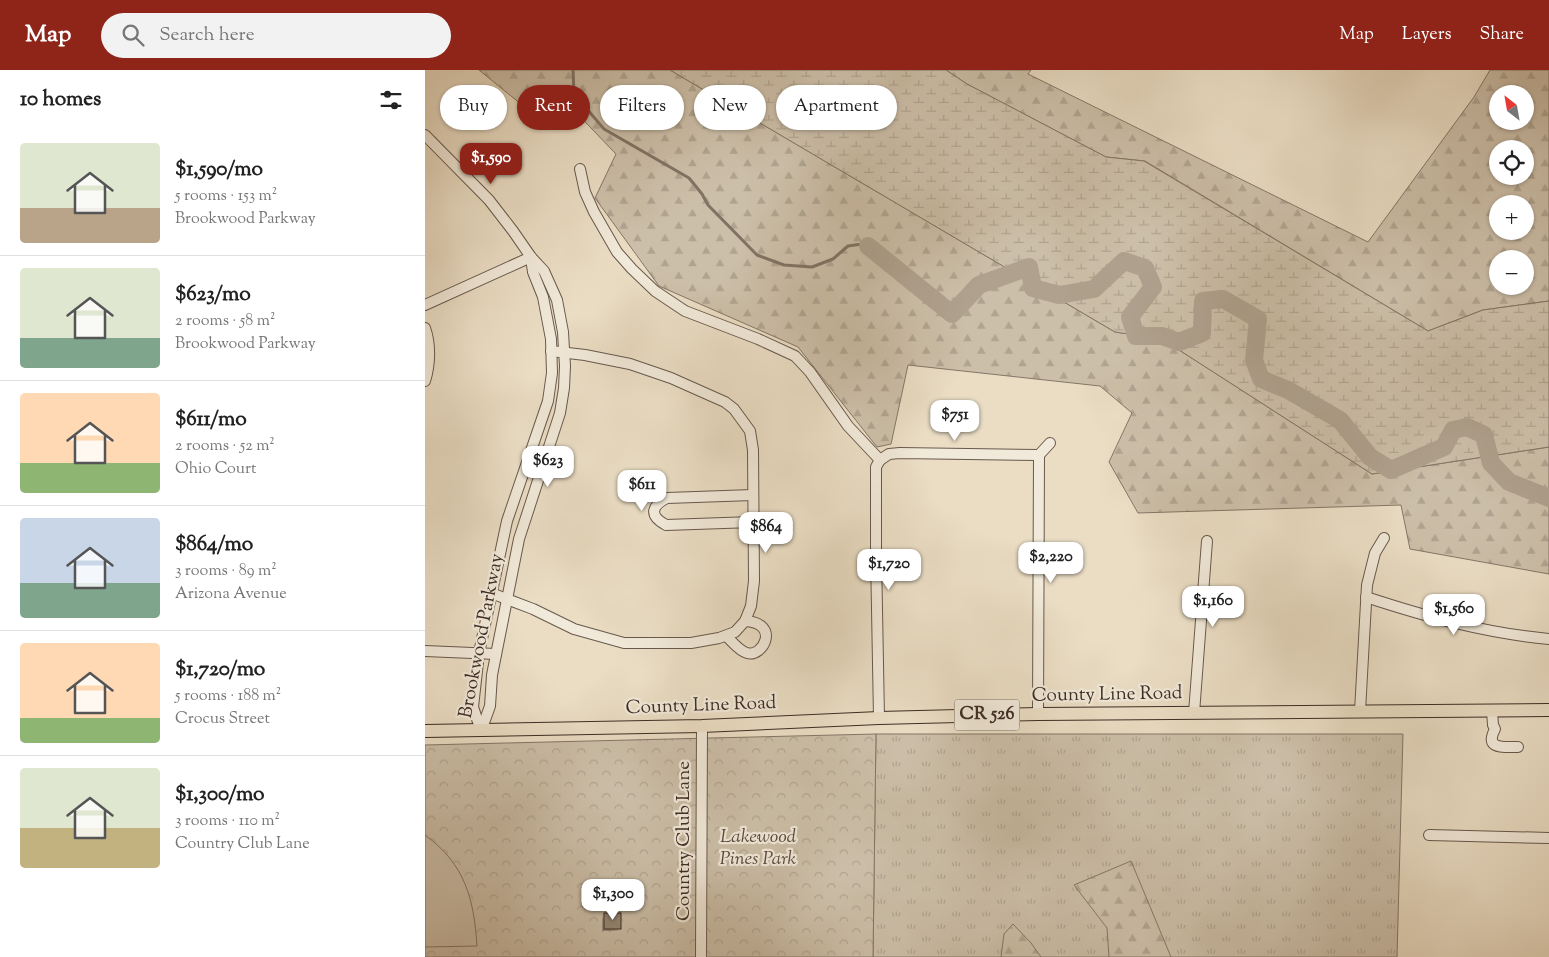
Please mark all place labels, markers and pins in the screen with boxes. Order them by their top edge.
pin: $1,590 [450,142,532,185]
pin: $751 [925,400,985,442]
pin: $623 [518,446,578,488]
pin: $611 [612,470,672,512]
pin: $864 [736,512,796,554]
pin: $2,220 [1010,542,1092,584]
pin: $1,720 [848,548,930,591]
pin: $1,160 [1172,586,1254,628]
pin: $1,560 [1413,594,1495,636]
pin: $1,300 [572,878,654,921]

